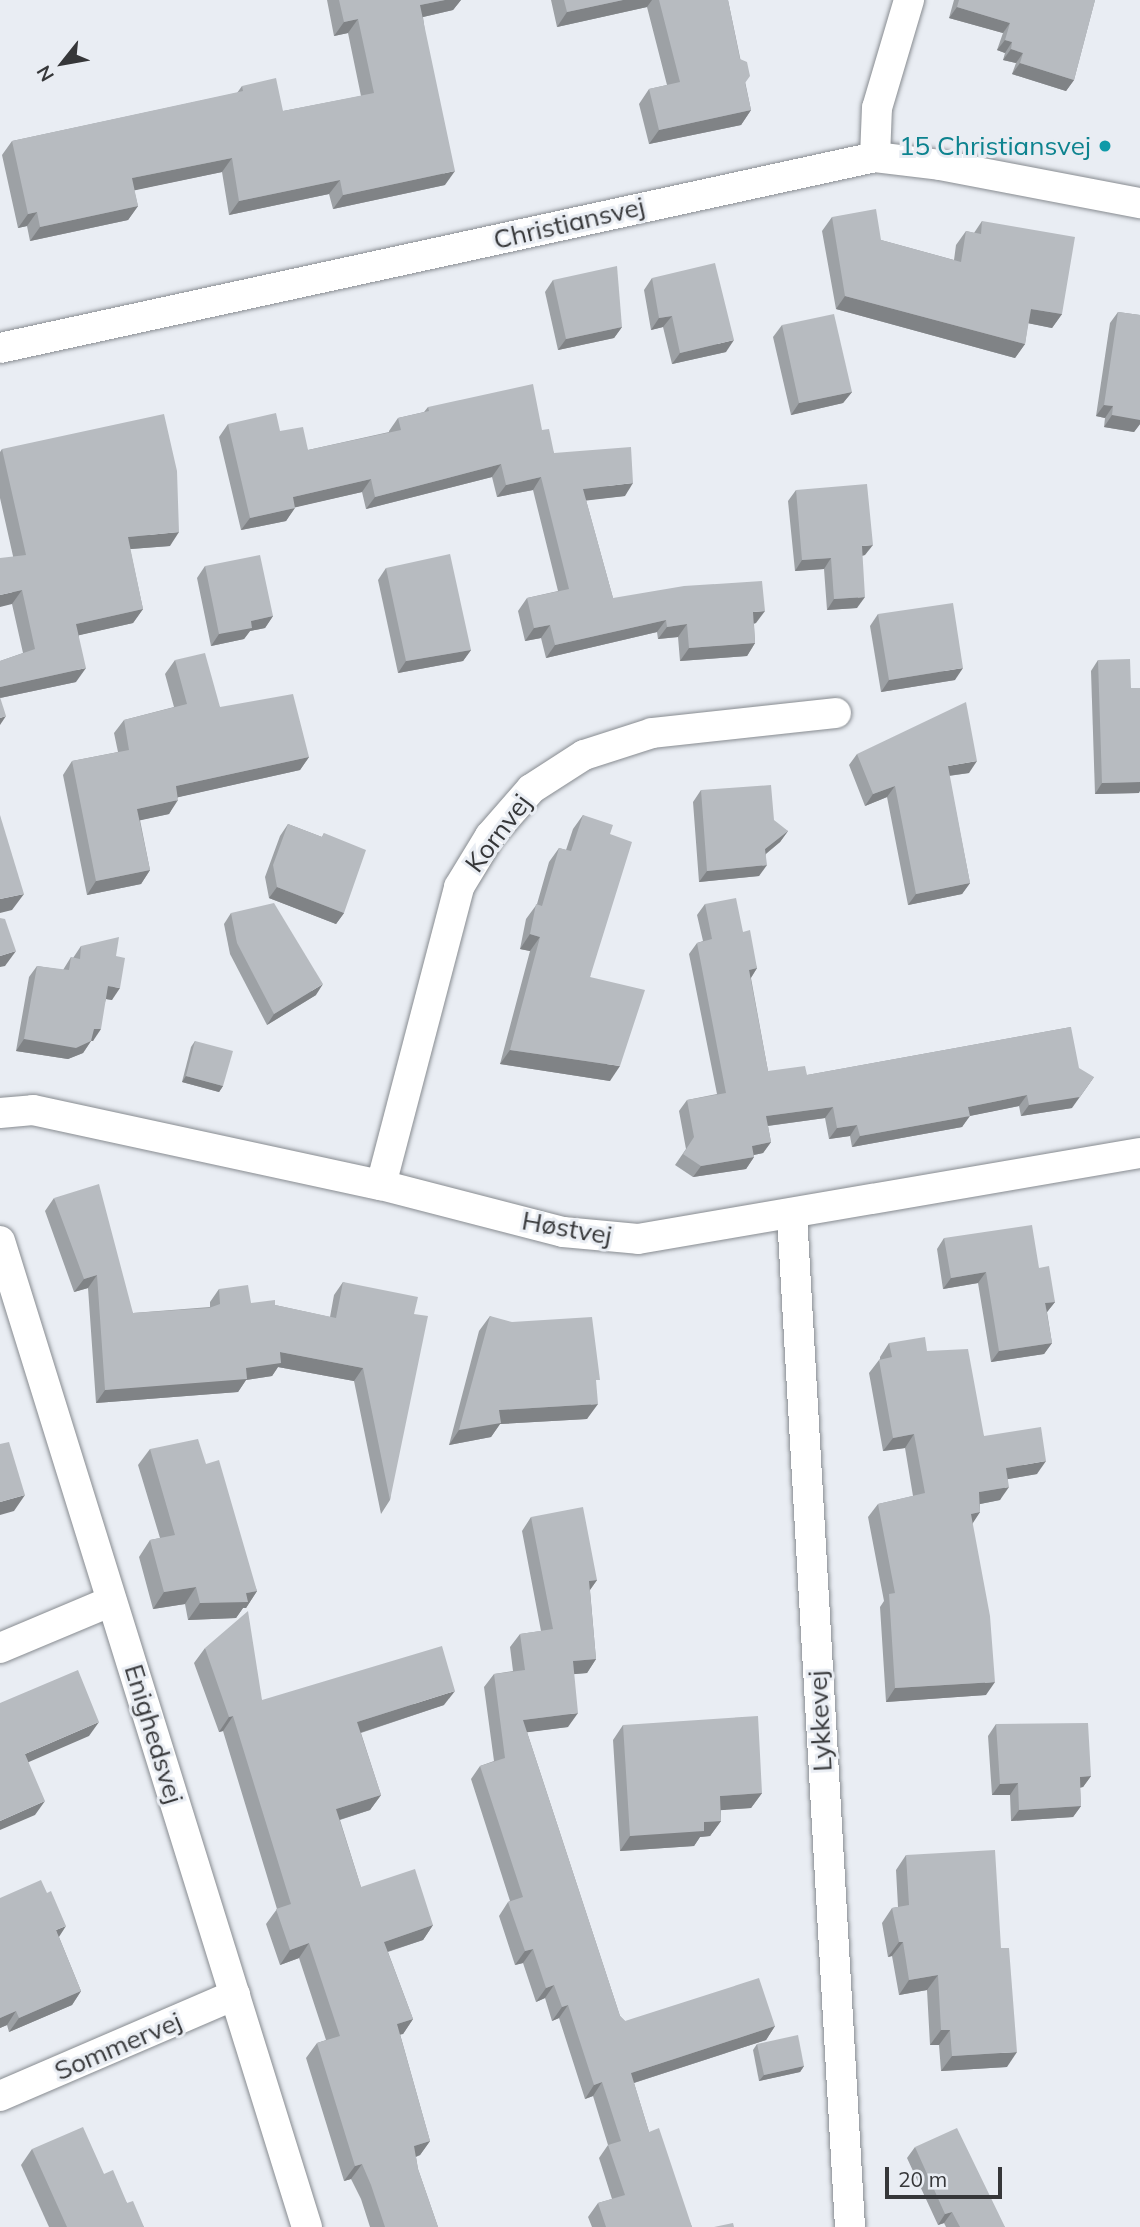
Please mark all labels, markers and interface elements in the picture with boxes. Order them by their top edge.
north arrow [28,28,98,98]
text: N [31,61,59,86]
place label: 15 Christiansvej [899,130,1091,162]
marker: 15 Christiansvej [1097,138,1113,154]
street label: Christiansvej [490,190,648,256]
street label: Kornvej [459,788,537,878]
street label: Høstvej [520,1205,614,1251]
street label: Enighedsvej [118,1661,190,1807]
street label: Lykkevej [802,1670,838,1772]
street label: Sommervej [50,2005,186,2087]
scale bar [888,2154,1005,2198]
text: 20 m [898,2166,947,2192]

